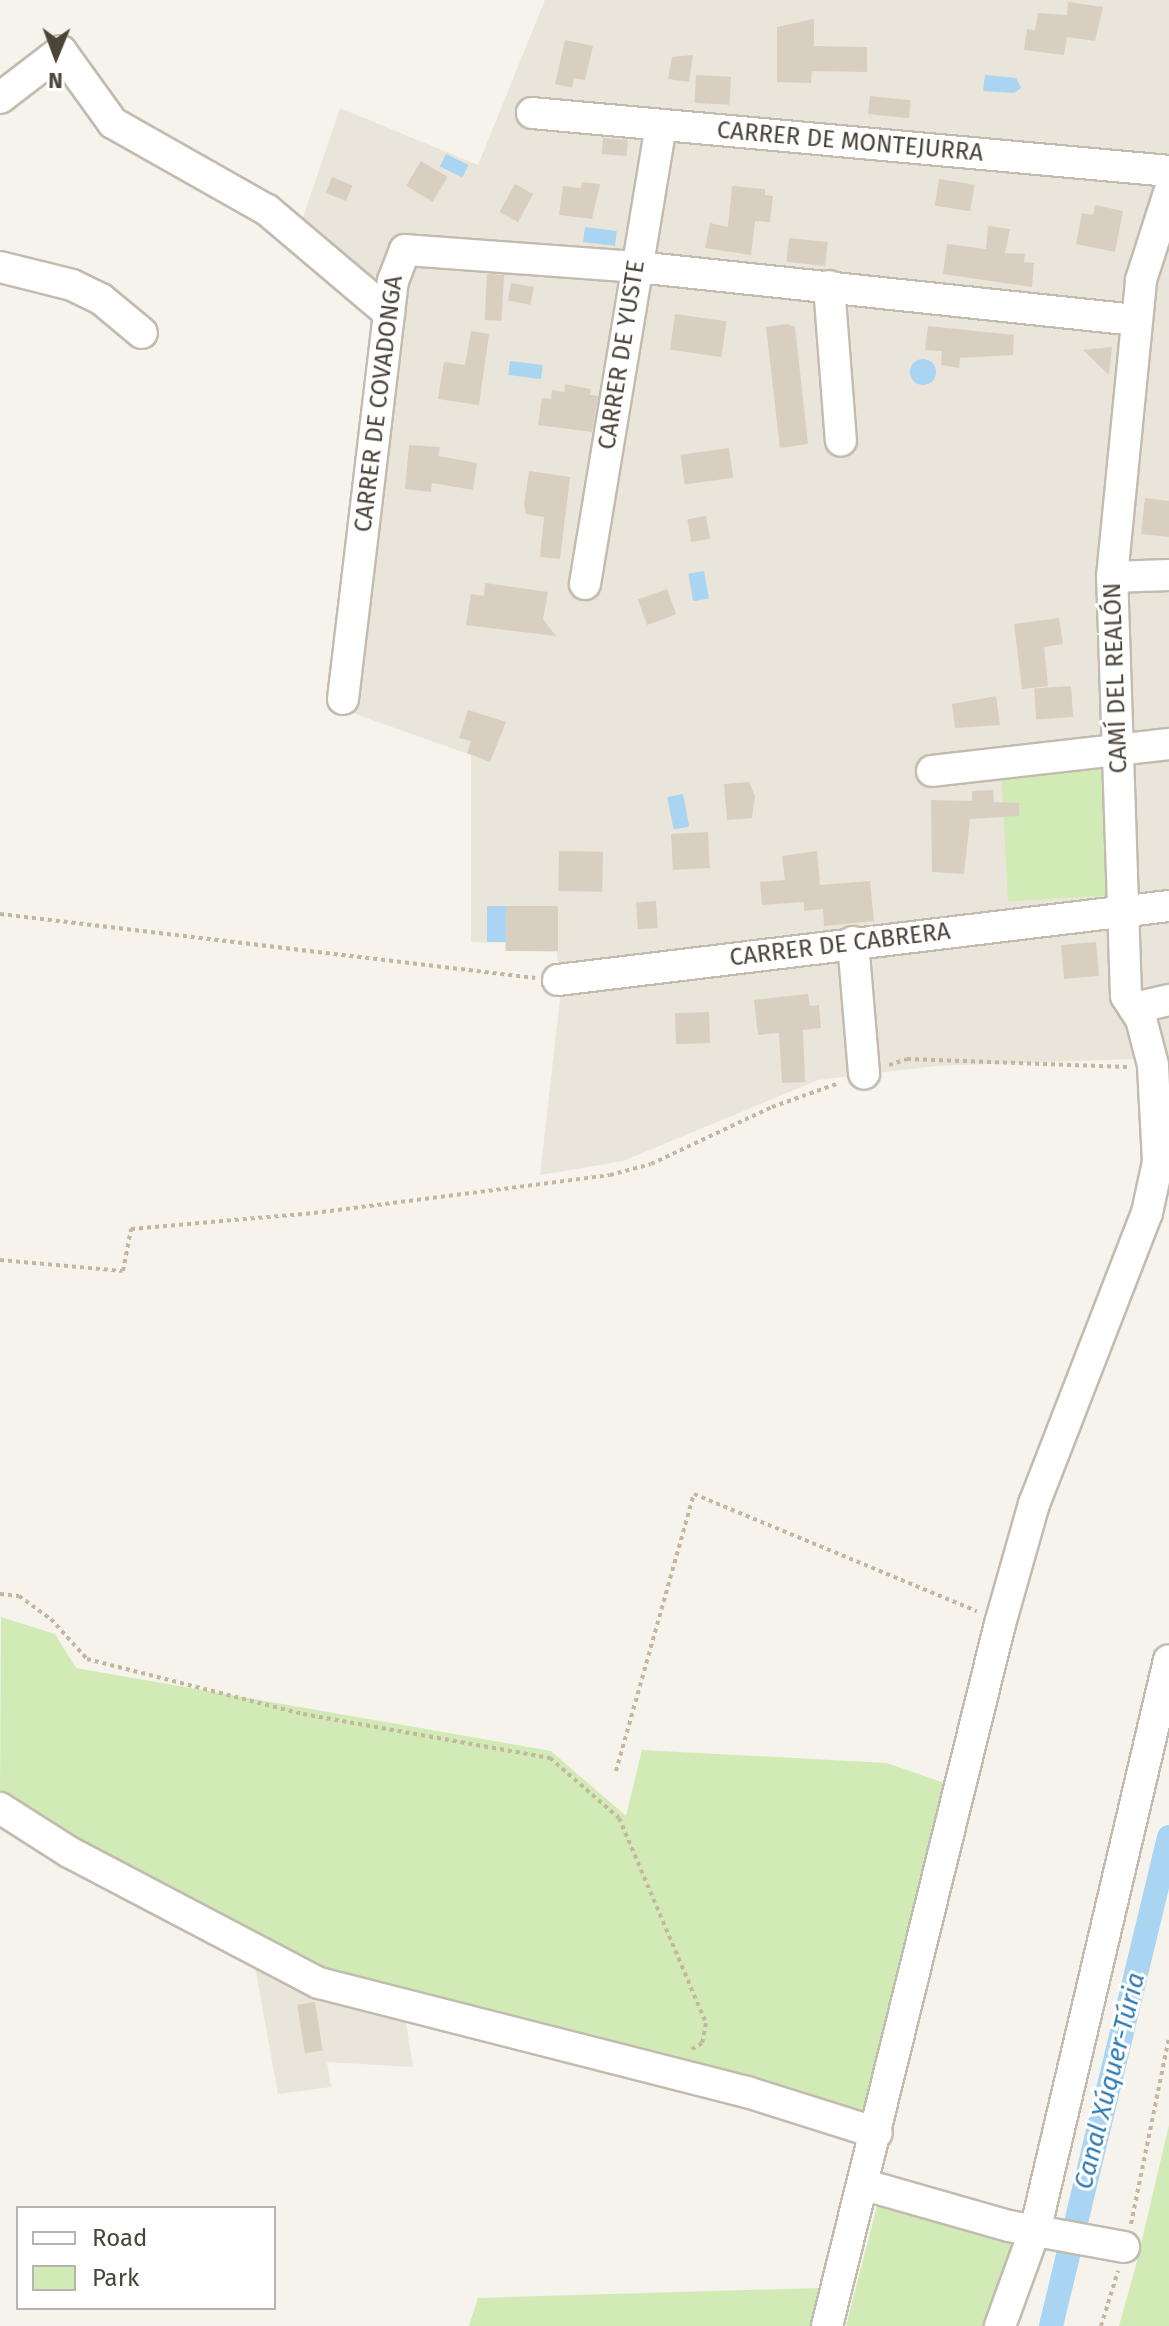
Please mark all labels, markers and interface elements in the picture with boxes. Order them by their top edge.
north arrow [16,16,96,96]
text: N [48,67,63,94]
street label: CARRER DE MONTEJURRA [716,116,984,168]
street label: CARRER DE YUSTE [593,258,651,452]
street label: CARRER DE COVADONGA [349,274,409,534]
street label: CAMÍ DEL REALÓN [1098,582,1134,774]
street label: CARRER DE CABRERA [728,917,952,973]
water label: Canal Xúquer-Túria [1068,1969,1152,2193]
legend [16,2206,276,2310]
text: Road [92,2224,147,2252]
text: Park [92,2264,139,2292]

